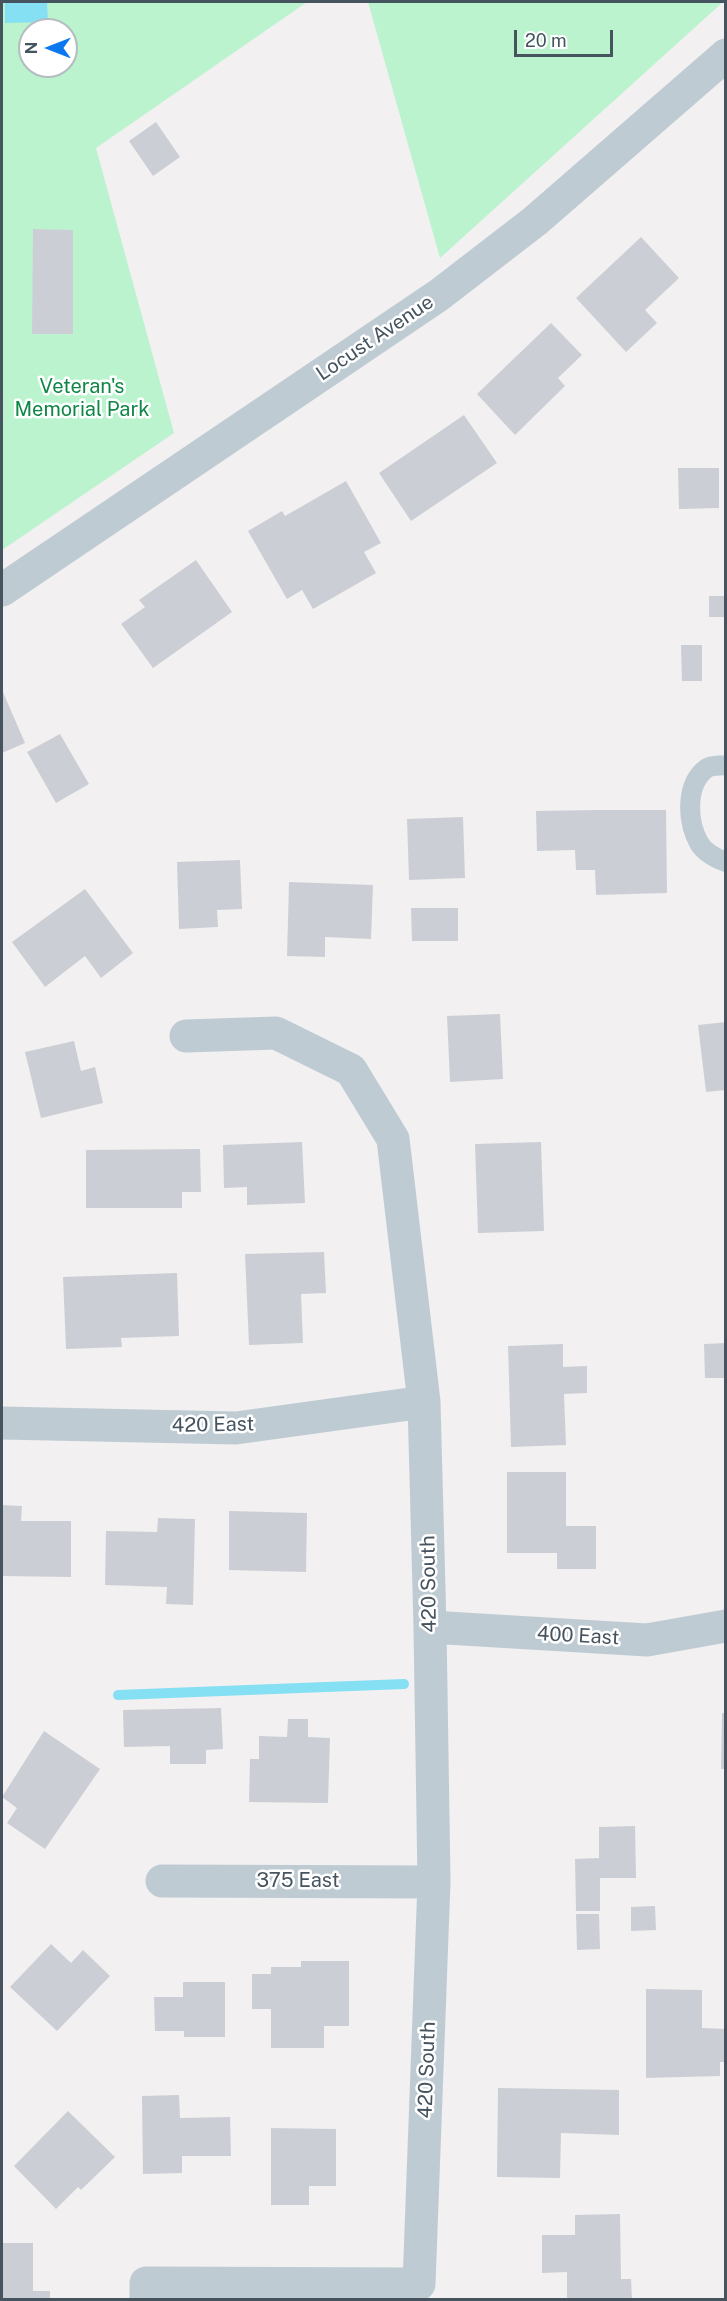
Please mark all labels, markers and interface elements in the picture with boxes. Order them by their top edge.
north arrow [18,18,78,78]
scale bar [517,18,616,56]
text: 20 m [525,30,567,51]
text: N [22,42,41,54]
street label: Locust Avenue [312,290,438,386]
park label: Veteran's Memorial Park [15,375,149,422]
street label: 420 East [172,1412,254,1438]
street label: 420 South [416,1535,442,1633]
street label: 400 East [536,1622,620,1650]
street label: 375 East [257,1869,339,1893]
street label: 420 South [413,2021,441,2119]

